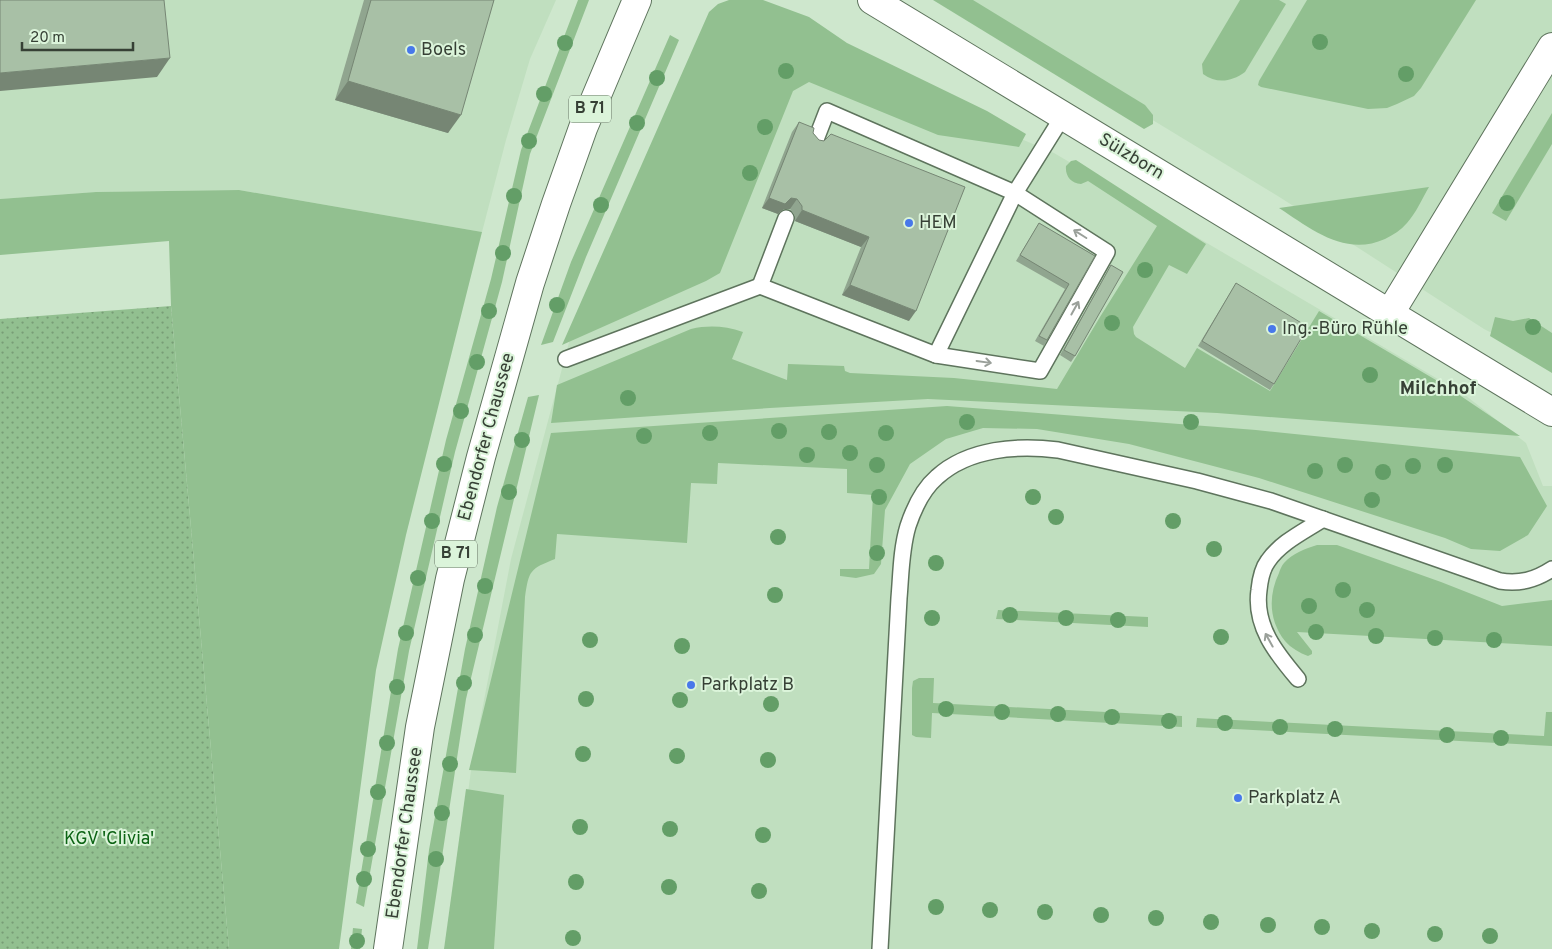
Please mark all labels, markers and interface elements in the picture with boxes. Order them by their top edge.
scale bar [22,20,134,52]
text: 20 m [30,29,65,48]
place label: Boels [421,39,466,62]
marker: Boels [405,44,417,56]
road number: B 71 [569,96,611,122]
street label: Sülzborn [1094,129,1168,185]
place label: HEM [919,212,957,235]
marker: HEM [903,217,915,229]
one-way arrow [1073,229,1087,240]
one-way arrow [1071,302,1081,316]
place label: Ing.-Büro Rühle [1282,318,1408,341]
marker: Ing.-Büro Rühle [1266,323,1278,335]
street label: Ebendorfer Chaussee [453,350,521,524]
one-way arrow [976,358,992,368]
district label: Milchhof [1400,377,1476,401]
road number: B 71 [435,540,477,568]
one-way arrow [1264,632,1274,647]
place label: Parkplatz B [701,674,794,697]
marker: Parkplatz B [685,679,697,691]
street label: Ebendorfer Chaussee [382,746,428,920]
place label: Parkplatz A [1248,787,1341,810]
marker: Parkplatz A [1232,792,1244,804]
park label: KGV 'Clivia' [64,828,154,851]

